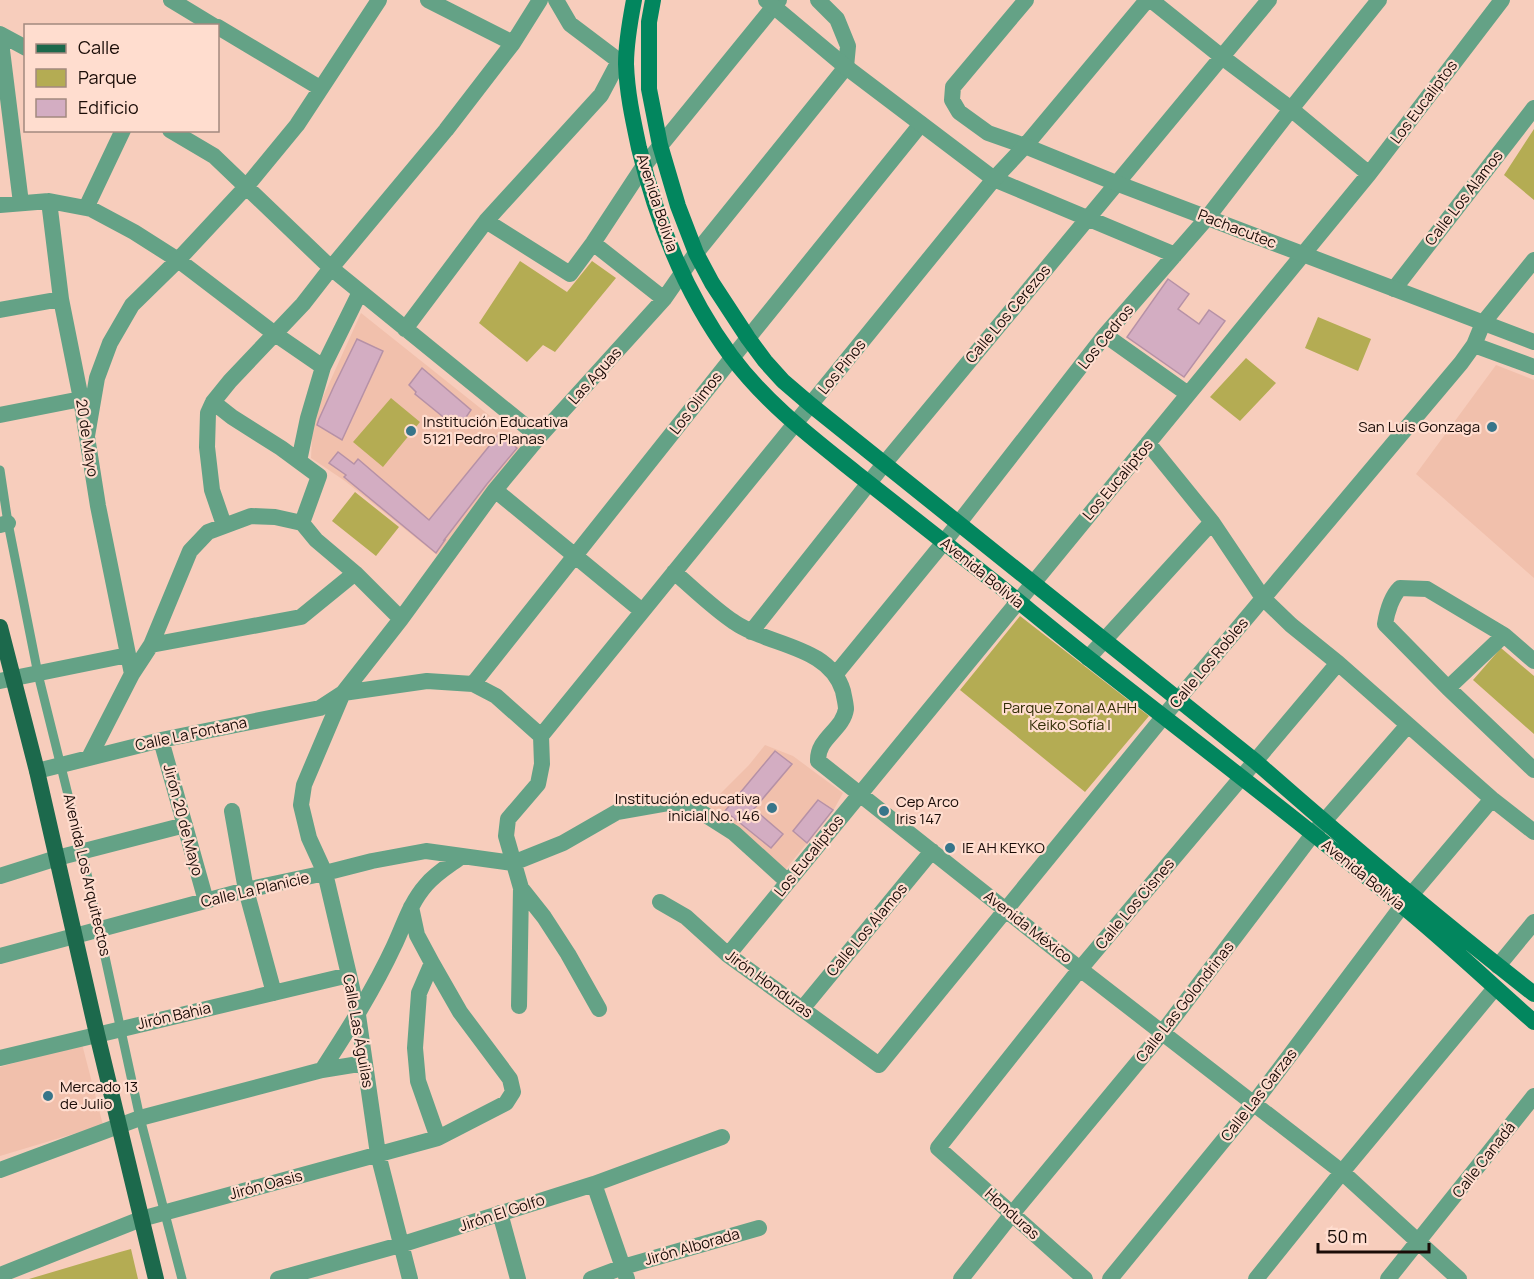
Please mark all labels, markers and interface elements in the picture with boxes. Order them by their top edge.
legend [24,24,219,132]
text: Calle [78,35,120,59]
street label: Los Eucaliptos [1385,55,1462,148]
text: Parque [78,65,137,89]
text: Edificio [78,95,139,119]
street label: Calle Los Alamos [1420,145,1508,250]
street label: Avenida Bolivia [632,151,683,255]
street label: Pachacutec [1195,204,1279,253]
street label: Calle Los Cerezos [960,260,1055,367]
street label: Los Cedros [1073,300,1138,373]
street label: Los Pinos [813,335,870,399]
street label: Las Aguas [563,342,626,409]
street label: Los Olimos [664,367,727,439]
street label: 20 de Mayo [71,398,104,478]
place label: Institución Educativa 5121 Pedro Planas [423,411,568,449]
place label: San Luis Gonzaga [1358,416,1480,437]
marker: San Luis Gonzaga [1485,420,1499,434]
marker: Institución Educativa 5121 Pedro Planas [404,424,418,438]
street label: Los Eucaliptos [1078,435,1158,525]
street label: Avenida Bolivia [936,532,1029,613]
street label: Calle Los Robles [1164,613,1253,713]
park label: Parque Zonal AAHH Keiko Sofía I [1003,697,1137,735]
street label: Calle La Fontana [133,711,249,756]
street label: Jirón 20 de Mayo [158,762,209,878]
place label: Institución educativa inicial No. 146 [615,788,760,826]
place label: Cep Arco Iris 147 [896,791,959,829]
street label: Avenida Los Arquitectos [59,792,116,958]
marker: Institución educativa inicial No. 146 [765,801,779,815]
marker: Cep Arco Iris 147 [877,804,891,818]
street label: Los Eucaliptos [769,810,848,901]
street label: Avenida Bolivia [1317,834,1410,915]
place label: IE AH KEYKO [962,837,1045,858]
marker: IE AH KEYKO [943,841,957,855]
street label: Calle Los Cisnes [1090,854,1179,954]
street label: Calle La Planicie [199,867,311,912]
street label: Calle Los Alamos [821,878,912,981]
street label: Avenida México [980,885,1077,968]
street label: Calle Las Golondrinas [1131,937,1239,1067]
street label: Jirón Honduras [721,945,817,1023]
street label: Calle Las Águilas [338,972,379,1090]
street label: Jirón Bahia [135,997,213,1034]
street label: Calle Las Garzas [1216,1044,1302,1146]
place label: Mercado 13 de Julio [60,1076,138,1114]
marker: Mercado 13 de Julio [41,1089,55,1103]
street label: Calle Canadá [1447,1117,1520,1202]
street label: Jirón Oasis [227,1165,305,1204]
street label: Honduras [980,1183,1044,1244]
street label: Jirón El Golfo [457,1189,547,1236]
scale bar [1318,1216,1429,1254]
street label: Jirón Alborada [642,1223,742,1270]
text: 50 m [1327,1224,1367,1248]

